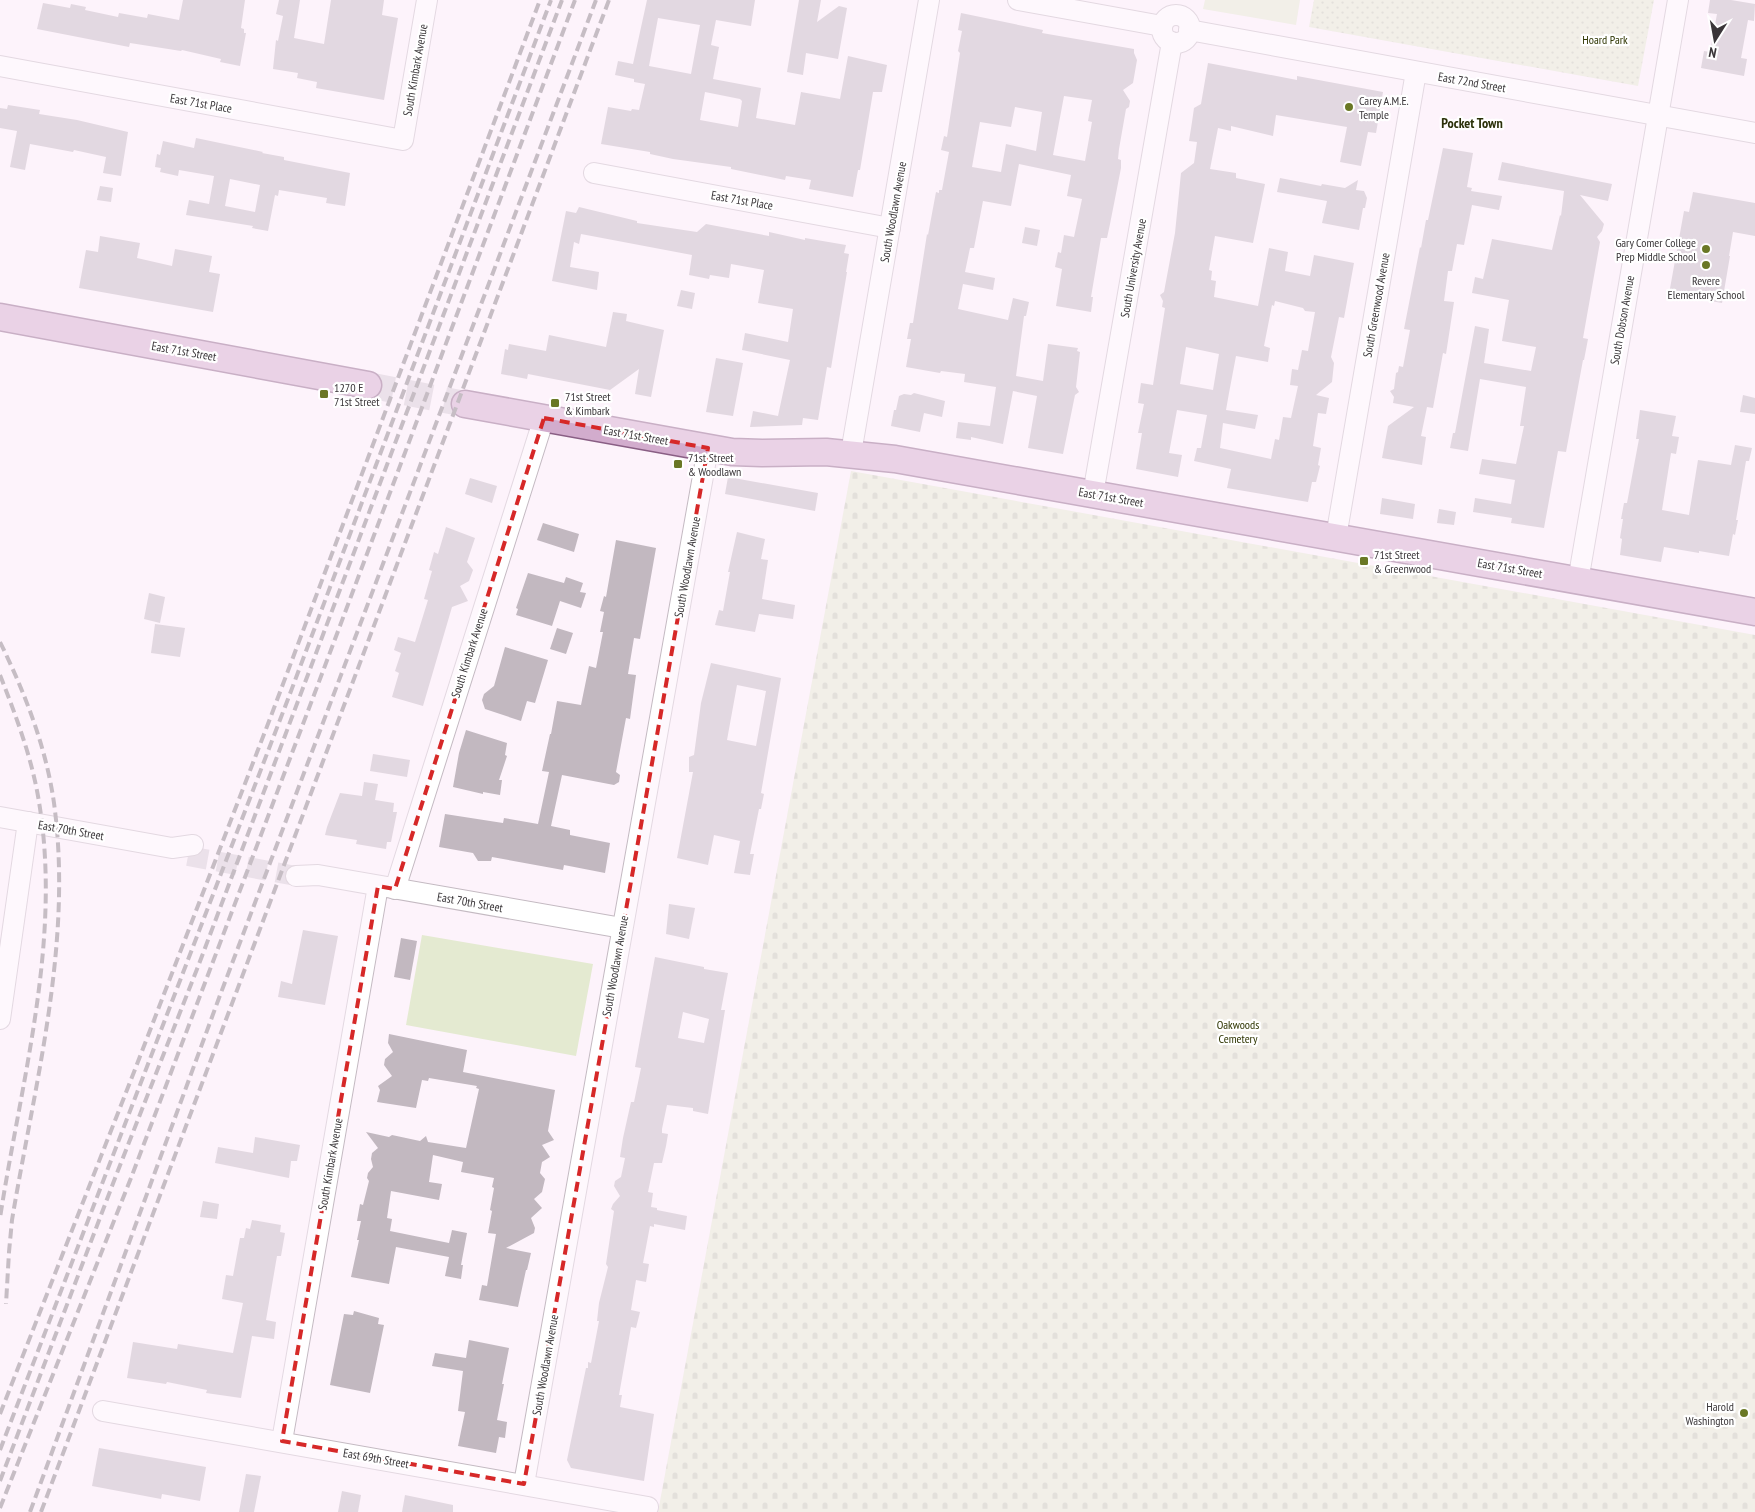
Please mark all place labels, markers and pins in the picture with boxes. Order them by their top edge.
place label: Carey A.M.E. Temple [1359,93,1409,122]
marker: Carey A.M.E. Temple [1343,101,1355,113]
place label: Gary Comer College Prep Middle School [1615,235,1696,264]
marker: Gary Comer College Prep Middle School [1700,243,1712,255]
marker: Revere Elementary School [1700,259,1712,271]
place label: Revere Elementary School [1668,273,1745,302]
place label: 1270 E 71st Street [334,380,380,409]
marker: 1270 E 71st Street [318,388,330,400]
place label: 71st Street & Kimbark [565,389,611,418]
marker: 71st Street & Kimbark [549,397,561,409]
place label: 71st Street & Woodlawn [688,450,741,479]
marker: 71st Street & Woodlawn [672,458,684,470]
place label: 71st Street & Greenwood [1374,547,1431,576]
marker: 71st Street & Greenwood [1358,555,1370,567]
place label: Harold Washington [1685,1399,1734,1428]
marker: Harold Washington [1738,1407,1750,1419]

